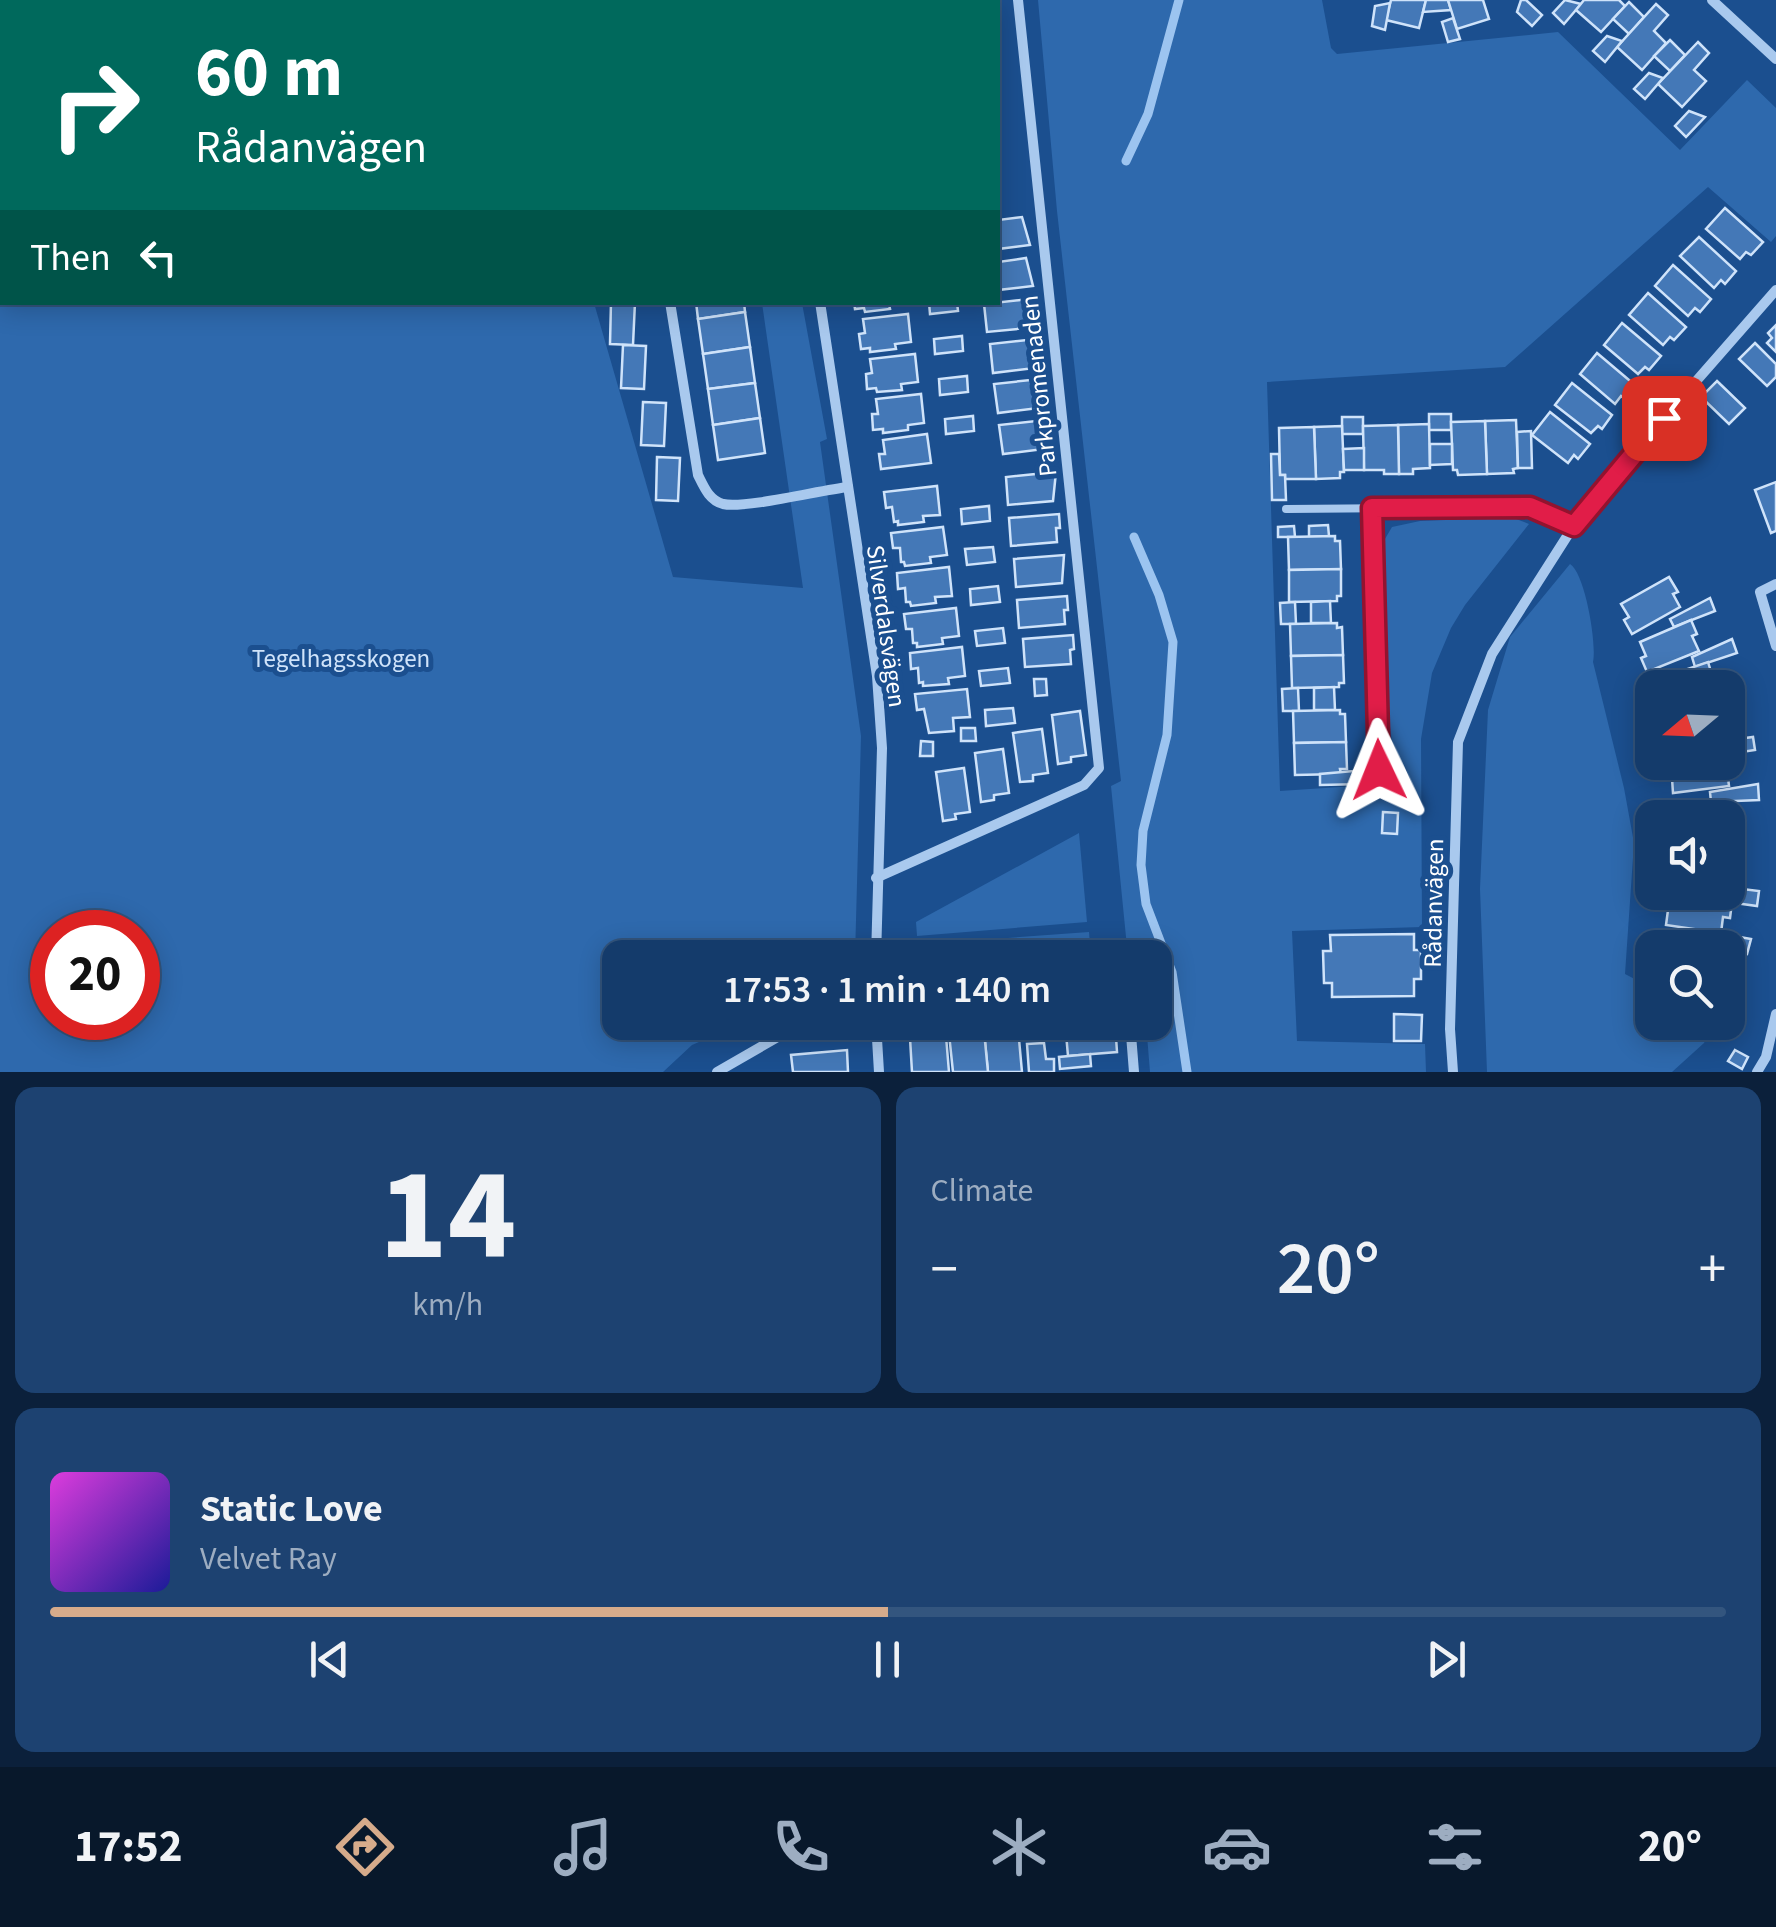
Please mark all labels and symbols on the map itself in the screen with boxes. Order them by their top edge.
street label: Parkpromenaden [1012,294,1066,478]
pin [1622,376,1707,461]
street label: Silverdalsvägen [857,543,915,710]
park label: Tegelhagsskogen [252,641,430,677]
north arrow [1635,670,1745,780]
position arrow [1327,718,1431,822]
street label: Rådanvägen [1415,838,1453,968]
speed limit sign: 20 [30,910,160,1040]

